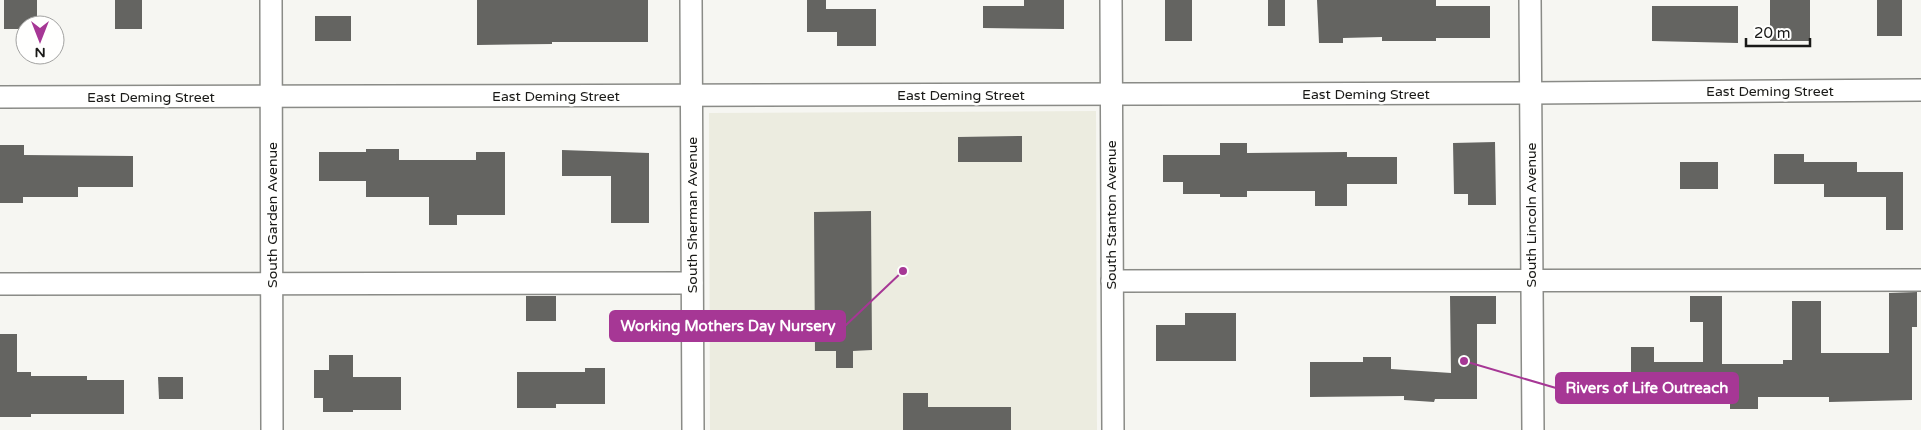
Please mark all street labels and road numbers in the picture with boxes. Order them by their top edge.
street label: East Deming Street [1706,83,1835,100]
street label: East Deming Street [1302,86,1431,103]
street label: East Deming Street [897,87,1026,104]
street label: East Deming Street [492,88,621,105]
street label: East Deming Street [87,89,216,106]
street label: South Sherman Avenue [684,137,701,293]
street label: South Stanton Avenue [1103,140,1120,290]
street label: South Garden Avenue [264,142,281,288]
street label: South Lincoln Avenue [1523,142,1540,287]

